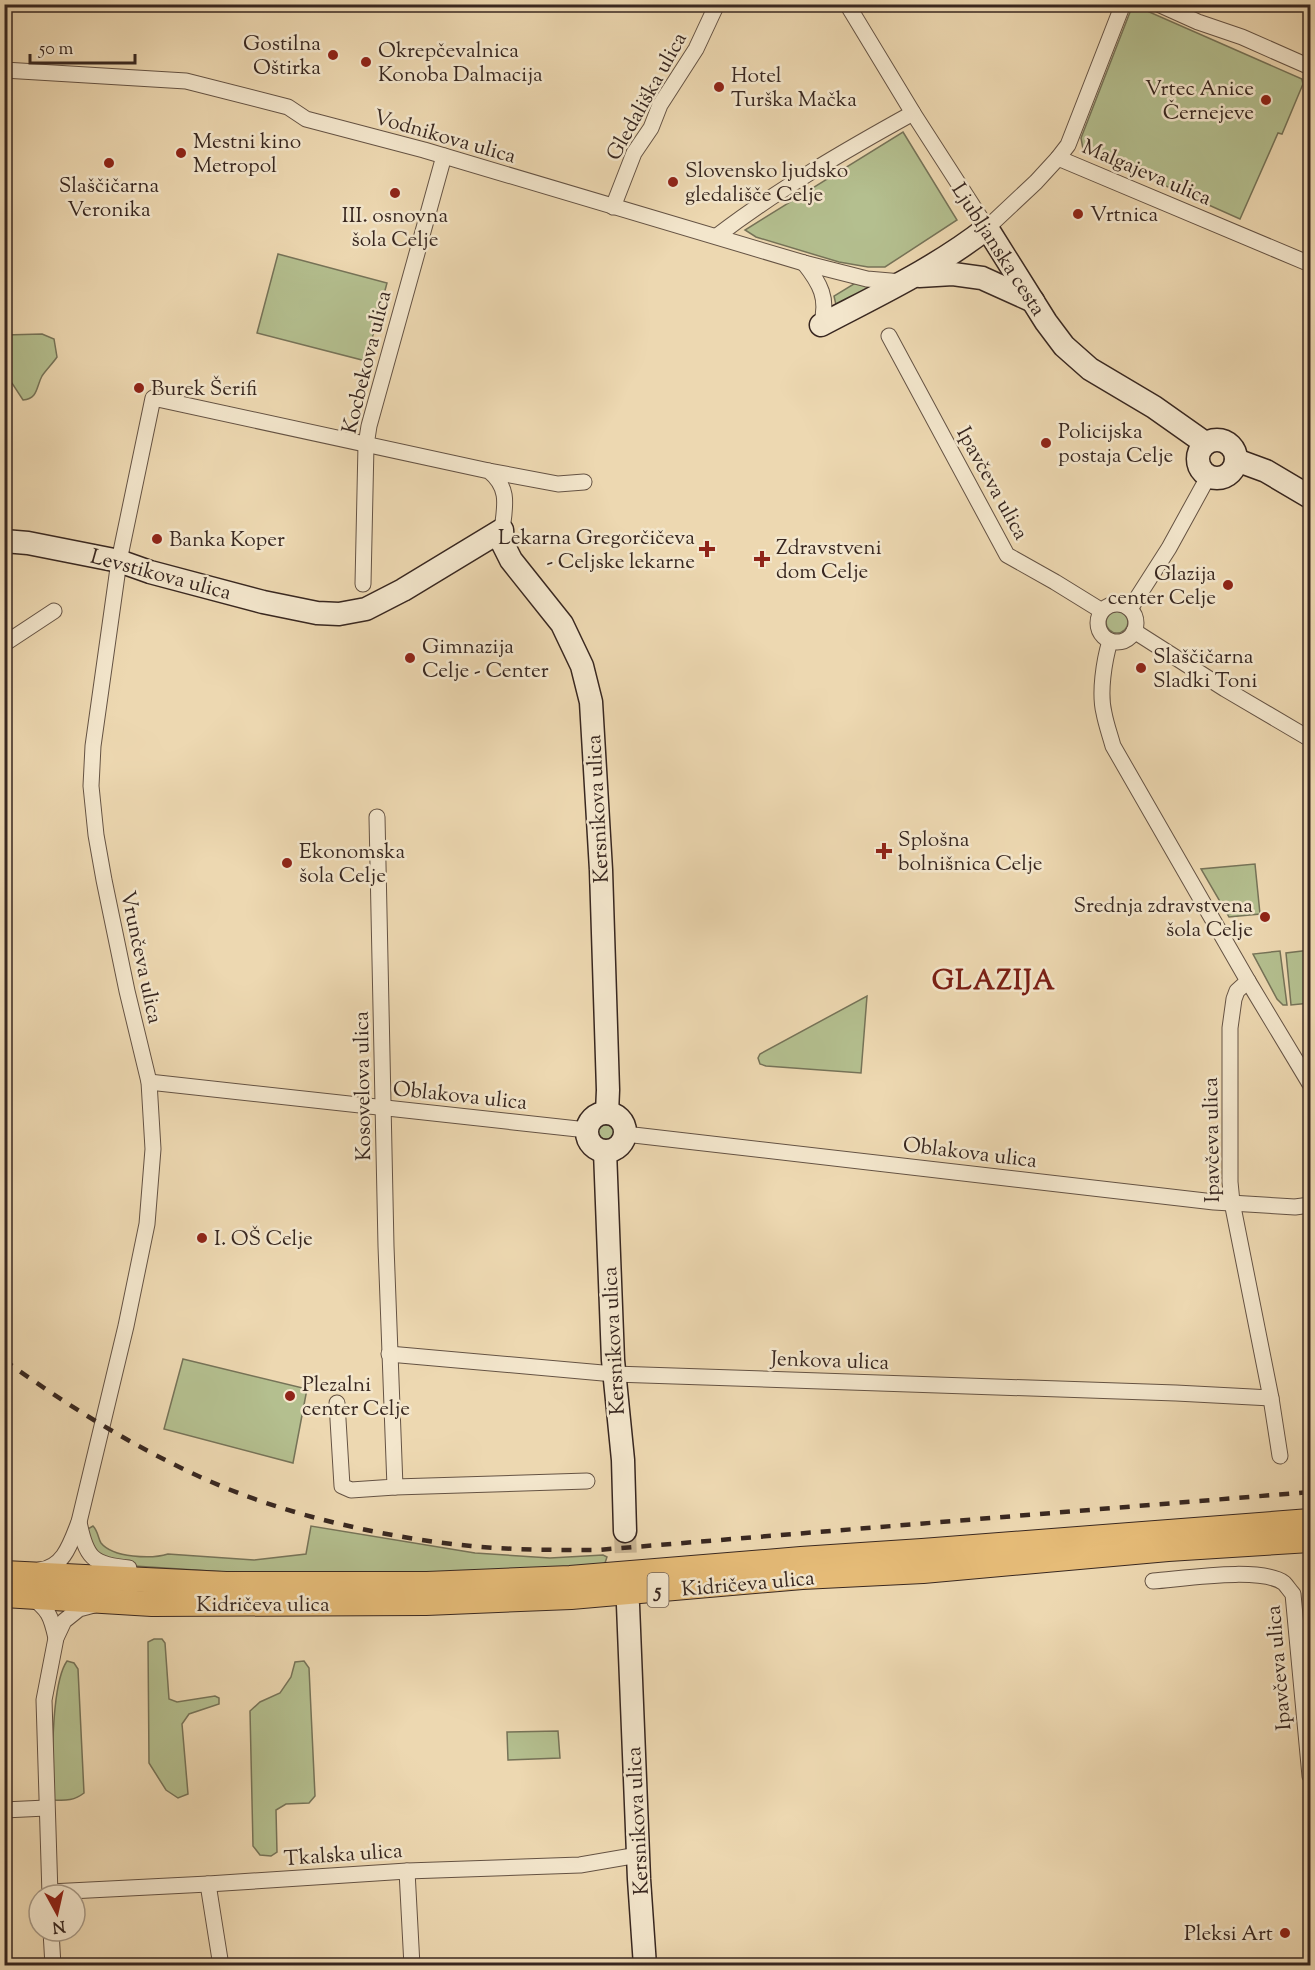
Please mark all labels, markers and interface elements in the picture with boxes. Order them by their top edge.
scale bar [30,27,135,65]
street label: Gledališka ulica [600,27,696,167]
place label: Gostilna Oštirka [243,30,321,84]
text: 50 m [38,37,74,63]
place label: Okrepčevalnica Konoba Dalmacija [378,37,543,91]
marker: Gostilna Oštirka [326,48,340,62]
marker: Okrepčevalnica Konoba Dalmacija [359,55,373,69]
place label: Hotel Turška Mačka [731,62,857,116]
place label: Vrtec Anice Černejeve [1145,75,1254,129]
marker: Hotel Turška Mačka [712,80,726,94]
marker: Vrtec Anice Černejeve [1259,93,1273,107]
street label: Vodnikova ulica [370,103,519,173]
place label: Mestni kino Metropol [193,128,301,182]
street label: Malgajeva ulica [1077,133,1216,215]
marker: Mestni kino Metropol [174,146,188,160]
marker: Slaščičarna Veronika [102,156,116,170]
place label: Slovensko ljudsko gledališče Celje [685,157,848,211]
place label: Slaščičarna Veronika [59,172,160,226]
marker: Slovensko ljudsko gledališče Celje [666,175,680,189]
street label: Ljubljanska cesta [943,178,1052,323]
marker: III. osnovna šola Celje [388,186,402,200]
place label: Vrtnica [1090,201,1159,231]
place label: III. osnovna šola Celje [342,202,448,256]
marker: Vrtnica [1071,207,1085,221]
street label: Kocbekova ulica [336,288,400,437]
place label: Burek Šerifi [151,375,257,405]
marker: Burek Šerifi [132,381,146,395]
place label: Policijska postaja Celje [1058,418,1173,472]
street label: Ipavčeva ulica [948,422,1035,546]
marker: Policijska postaja Celje [1039,436,1053,450]
place label: Lekarna Gregorčičeva - Celjske lekarne [498,524,695,578]
place label: Banka Koper [169,526,285,556]
marker: Banka Koper [150,532,164,546]
place label: Zdravstveni dom Celje [776,534,882,588]
marker: Lekarna Gregorčičeva - Celjske lekarne [700,542,714,556]
street label: Levstikova ulica [87,543,234,609]
marker: Zdravstveni dom Celje [753,550,771,568]
place label: Glazija center Celje [1108,560,1216,614]
marker: Glazija center Celje [1221,578,1235,592]
place label: Gimnazija Celje - Center [422,633,549,687]
place label: Slaščičarna Sladki Toni [1153,643,1258,697]
marker: Gimnazija Celje - Center [403,651,417,665]
marker: Slaščičarna Sladki Toni [1134,661,1148,675]
street label: Kersnikova ulica [580,734,618,884]
place label: Splošna bolnišnica Celje [898,826,1043,880]
place label: Ekonomska šola Celje [299,838,405,892]
marker: Splošna bolnišnica Celje [875,842,893,860]
marker: Ekonomska šola Celje [280,856,294,870]
street label: Vrunčeva ulica [111,888,169,1027]
place label: Srednja zdravstvena šola Celje [1073,892,1253,946]
marker: Srednja zdravstvena šola Celje [1258,910,1272,924]
district label: GLAZIJA [932,963,1056,1002]
street label: Kosovelova ulica [348,1011,380,1161]
street label: Oblakova ulica [391,1075,529,1119]
street label: Ipavčeva ulica [1197,1077,1229,1203]
street label: Oblakova ulica [901,1131,1039,1177]
place label: I. OŠ Celje [214,1225,313,1255]
marker: I. OŠ Celje [195,1231,209,1245]
street label: Kersnikova ulica [596,1266,634,1416]
street label: Jenkova ulica [769,1345,890,1379]
place label: Plezalni center Celje [302,1371,410,1425]
marker: Plezalni center Celje [283,1389,297,1403]
street label: Kidričeva ulica [680,1564,816,1606]
road number: 5 [648,1573,668,1607]
street label: Kidričeva ulica [196,1591,330,1621]
street label: Ipavčeva ulica [1260,1604,1300,1732]
street label: Kersnikova ulica [620,1746,658,1896]
street label: Tkalska ulica [283,1837,404,1875]
north arrow [27,1883,87,1943]
text: N [51,1913,67,1938]
place label: Pleksi Art [1184,1920,1273,1950]
marker: Pleksi Art [1278,1926,1292,1940]

